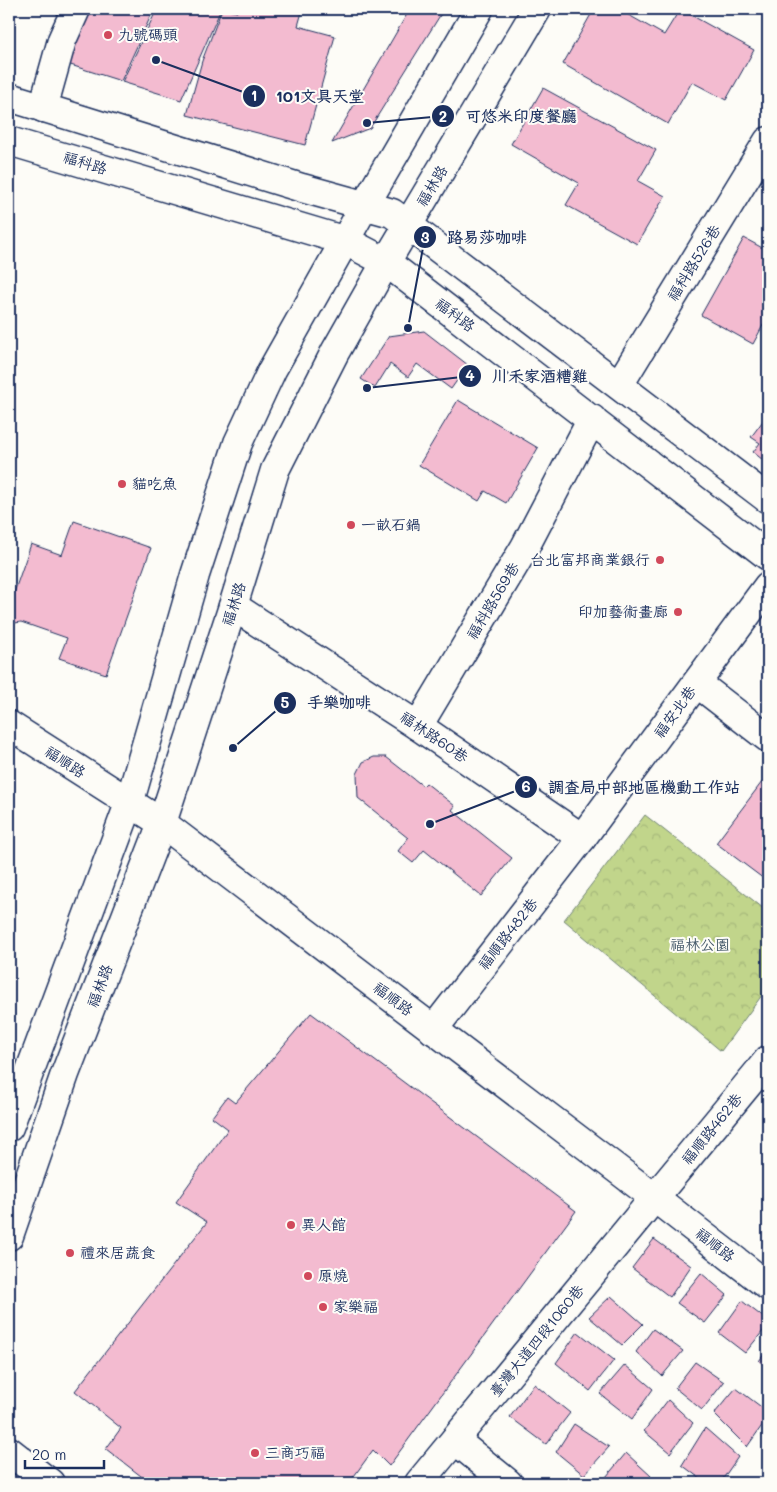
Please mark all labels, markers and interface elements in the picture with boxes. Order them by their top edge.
place label: 九號碼頭 [118,24,178,44]
marker: 九號碼頭 [102,29,114,41]
callout: 101文具天堂 [241,81,375,112]
text: 1 [251,85,257,105]
text: 101文具天堂 [276,85,364,106]
callout: 可悠米印度餐廳 [430,101,587,132]
text: 可悠米印度餐廳 [465,105,577,126]
text: 2 [439,106,447,126]
street label: 福科路 [61,146,110,178]
street label: 福林路 [411,161,451,210]
street label: 福科路526巷 [662,221,724,304]
callout: 路易莎咖啡 [412,222,537,253]
text: 路易莎咖啡 [447,226,527,247]
text: 3 [420,227,430,247]
street label: 福科路 [432,293,480,336]
callout: 川禾家酒糟雞 [457,361,598,392]
text: 4 [465,365,475,385]
text: 川禾家酒糟雞 [492,365,588,386]
place label: 貓吃魚 [132,473,177,493]
marker: 貓吃魚 [116,478,128,490]
place label: 一畝石鍋 [361,514,421,534]
marker: 一畝石鍋 [345,519,357,531]
place label: 台北富邦商業銀行 [530,549,650,569]
marker: 台北富邦商業銀行 [654,554,666,566]
street label: 福科路569巷 [461,558,523,643]
street label: 福林路 [217,579,250,628]
place label: 印加藝術畫廊 [578,601,668,621]
marker: 印加藝術畫廊 [672,606,684,618]
street label: 福安北巷 [648,681,700,742]
callout: 手樂咖啡 [272,687,381,718]
text: 手樂咖啡 [307,691,371,712]
text: 5 [281,692,290,712]
street label: 福林路60巷 [396,706,473,766]
street label: 福順路 [41,741,90,782]
callout: 調查局中部地區機動工作站 [513,772,750,803]
text: 6 [521,776,531,796]
text: 調查局中部地區機動工作站 [548,776,740,797]
street label: 福順路482巷 [473,893,542,974]
park label: 福林公園 [670,934,730,954]
street label: 福林路 [82,961,116,1010]
street label: 福順路 [370,977,418,1020]
street label: 福順路462巷 [676,1089,746,1168]
place label: 異人館 [301,1214,346,1234]
marker: 異人館 [285,1219,297,1231]
street label: 福順路 [692,1222,740,1266]
place label: 禮來居蔬食 [80,1242,155,1262]
marker: 禮來居蔬食 [64,1247,76,1259]
place label: 原燒 [318,1265,348,1285]
marker: 原燒 [302,1270,314,1282]
street label: 臺灣大道四段1060巷 [485,1280,588,1401]
place label: 家樂福 [333,1296,378,1316]
marker: 家樂福 [317,1301,329,1313]
scale bar [25,1437,104,1469]
place label: 三商巧福 [265,1442,325,1462]
text: 20 m [32,1444,66,1464]
marker: 三商巧福 [249,1447,261,1459]

